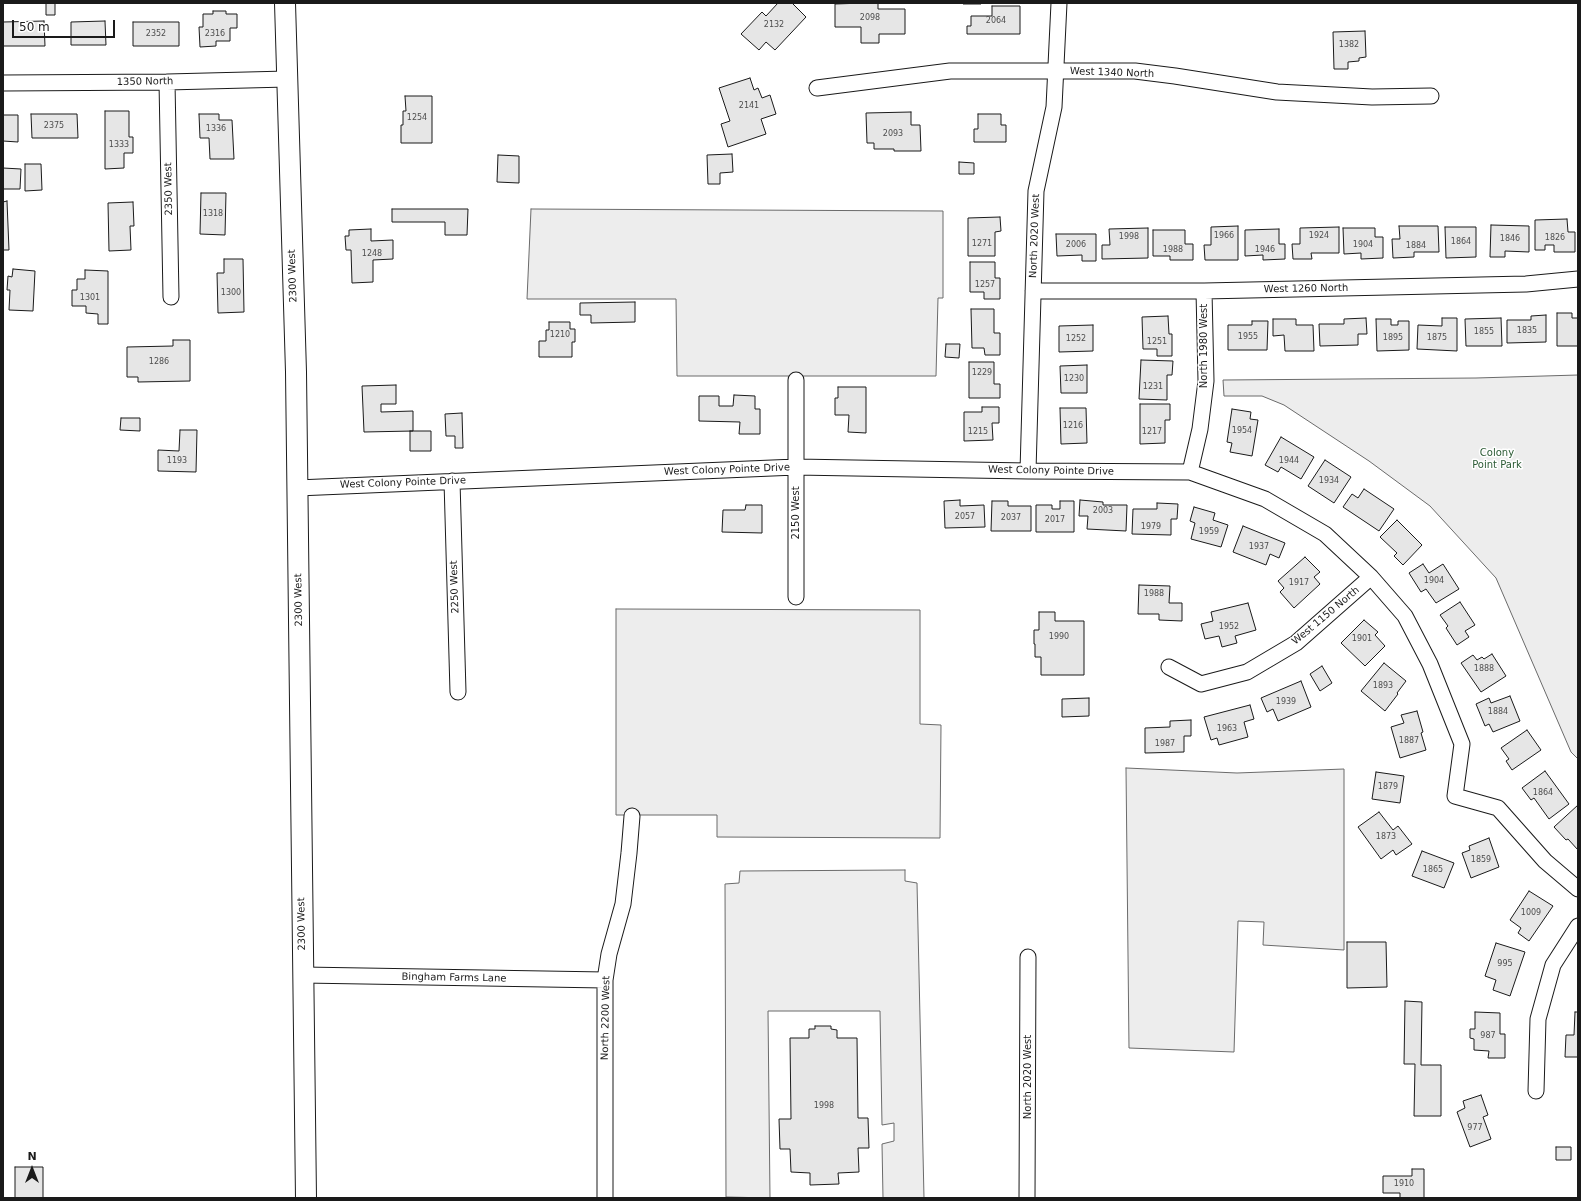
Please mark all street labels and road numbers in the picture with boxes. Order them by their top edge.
street label: West 1340 North [1070,66,1154,80]
street label: 1350 North [117,76,173,88]
street label: 2350 West [163,162,175,216]
street label: North 2020 West [1028,194,1042,278]
street label: 2300 West [286,249,300,303]
street label: West 1260 North [1264,282,1348,296]
street label: North 1980 West [1198,304,1210,388]
street label: West Colony Pointe Drive [664,462,790,478]
street label: West Colony Pointe Drive [988,464,1114,478]
street label: West Colony Pointe Drive [340,475,466,491]
street label: 2150 West [790,486,802,540]
street label: 2250 West [448,560,462,614]
street label: 2300 West [293,573,305,627]
street label: West 1150 North [1290,584,1362,648]
street label: 2300 West [296,897,308,951]
street label: Bingham Farms Lane [401,971,507,985]
street label: North 2200 West [599,976,613,1060]
street label: North 2020 West [1022,1035,1034,1119]

